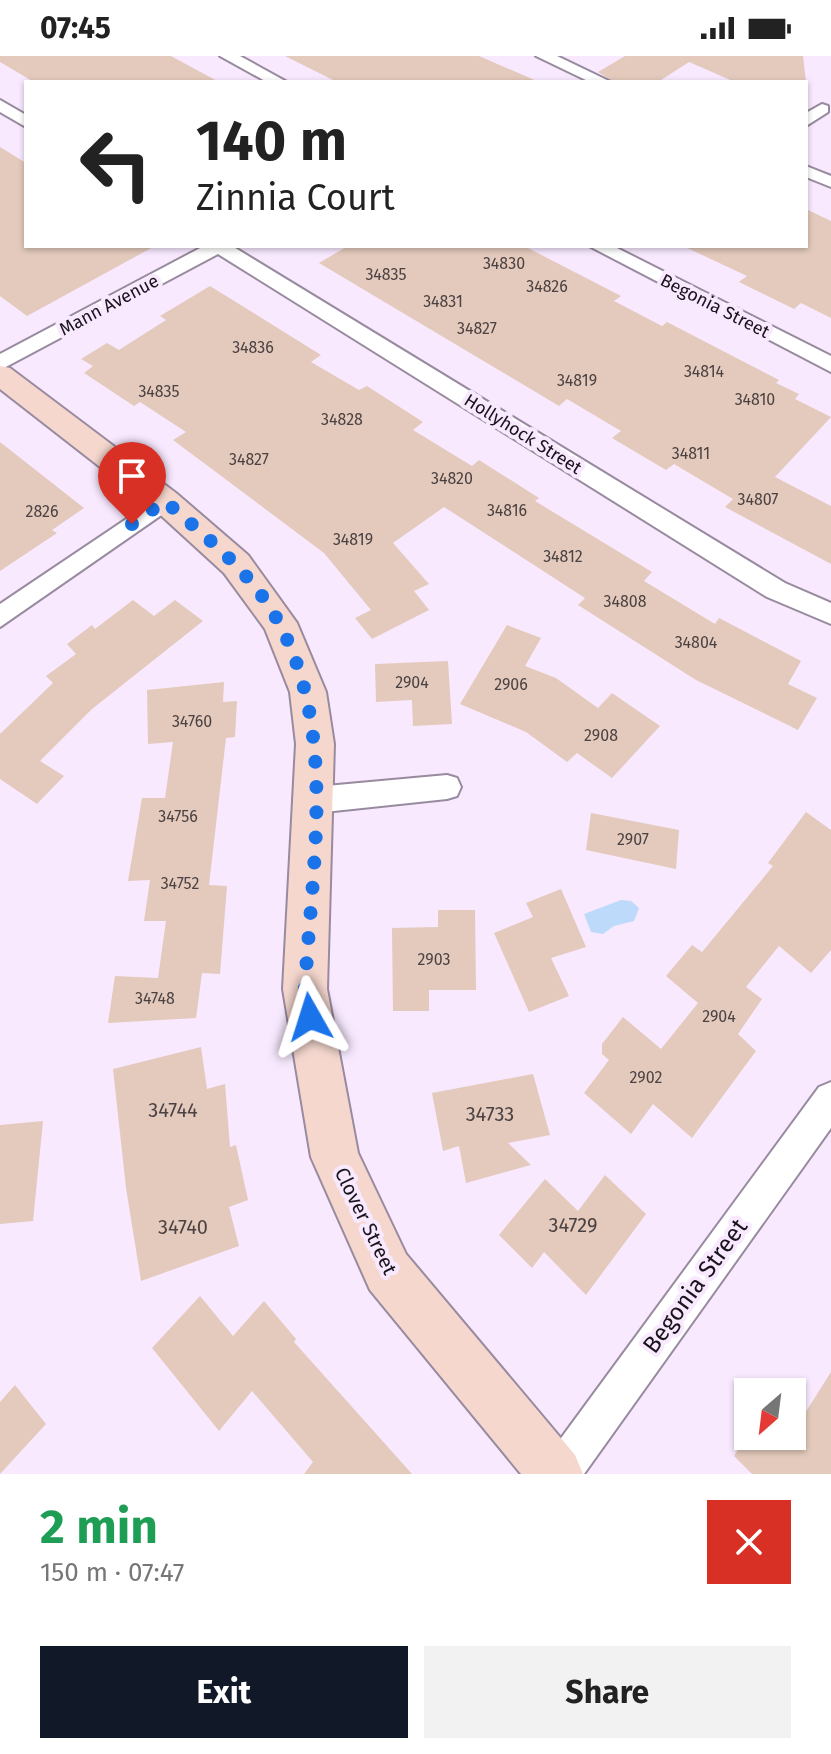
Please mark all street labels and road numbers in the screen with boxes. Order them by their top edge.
street label: Begonia Street [657,269,774,343]
street label: Mann Avenue [56,270,162,340]
street label: Hollyhock Street [460,389,586,479]
street label: Clover Street [330,1163,403,1279]
street label: Begonia Street [637,1213,753,1359]

